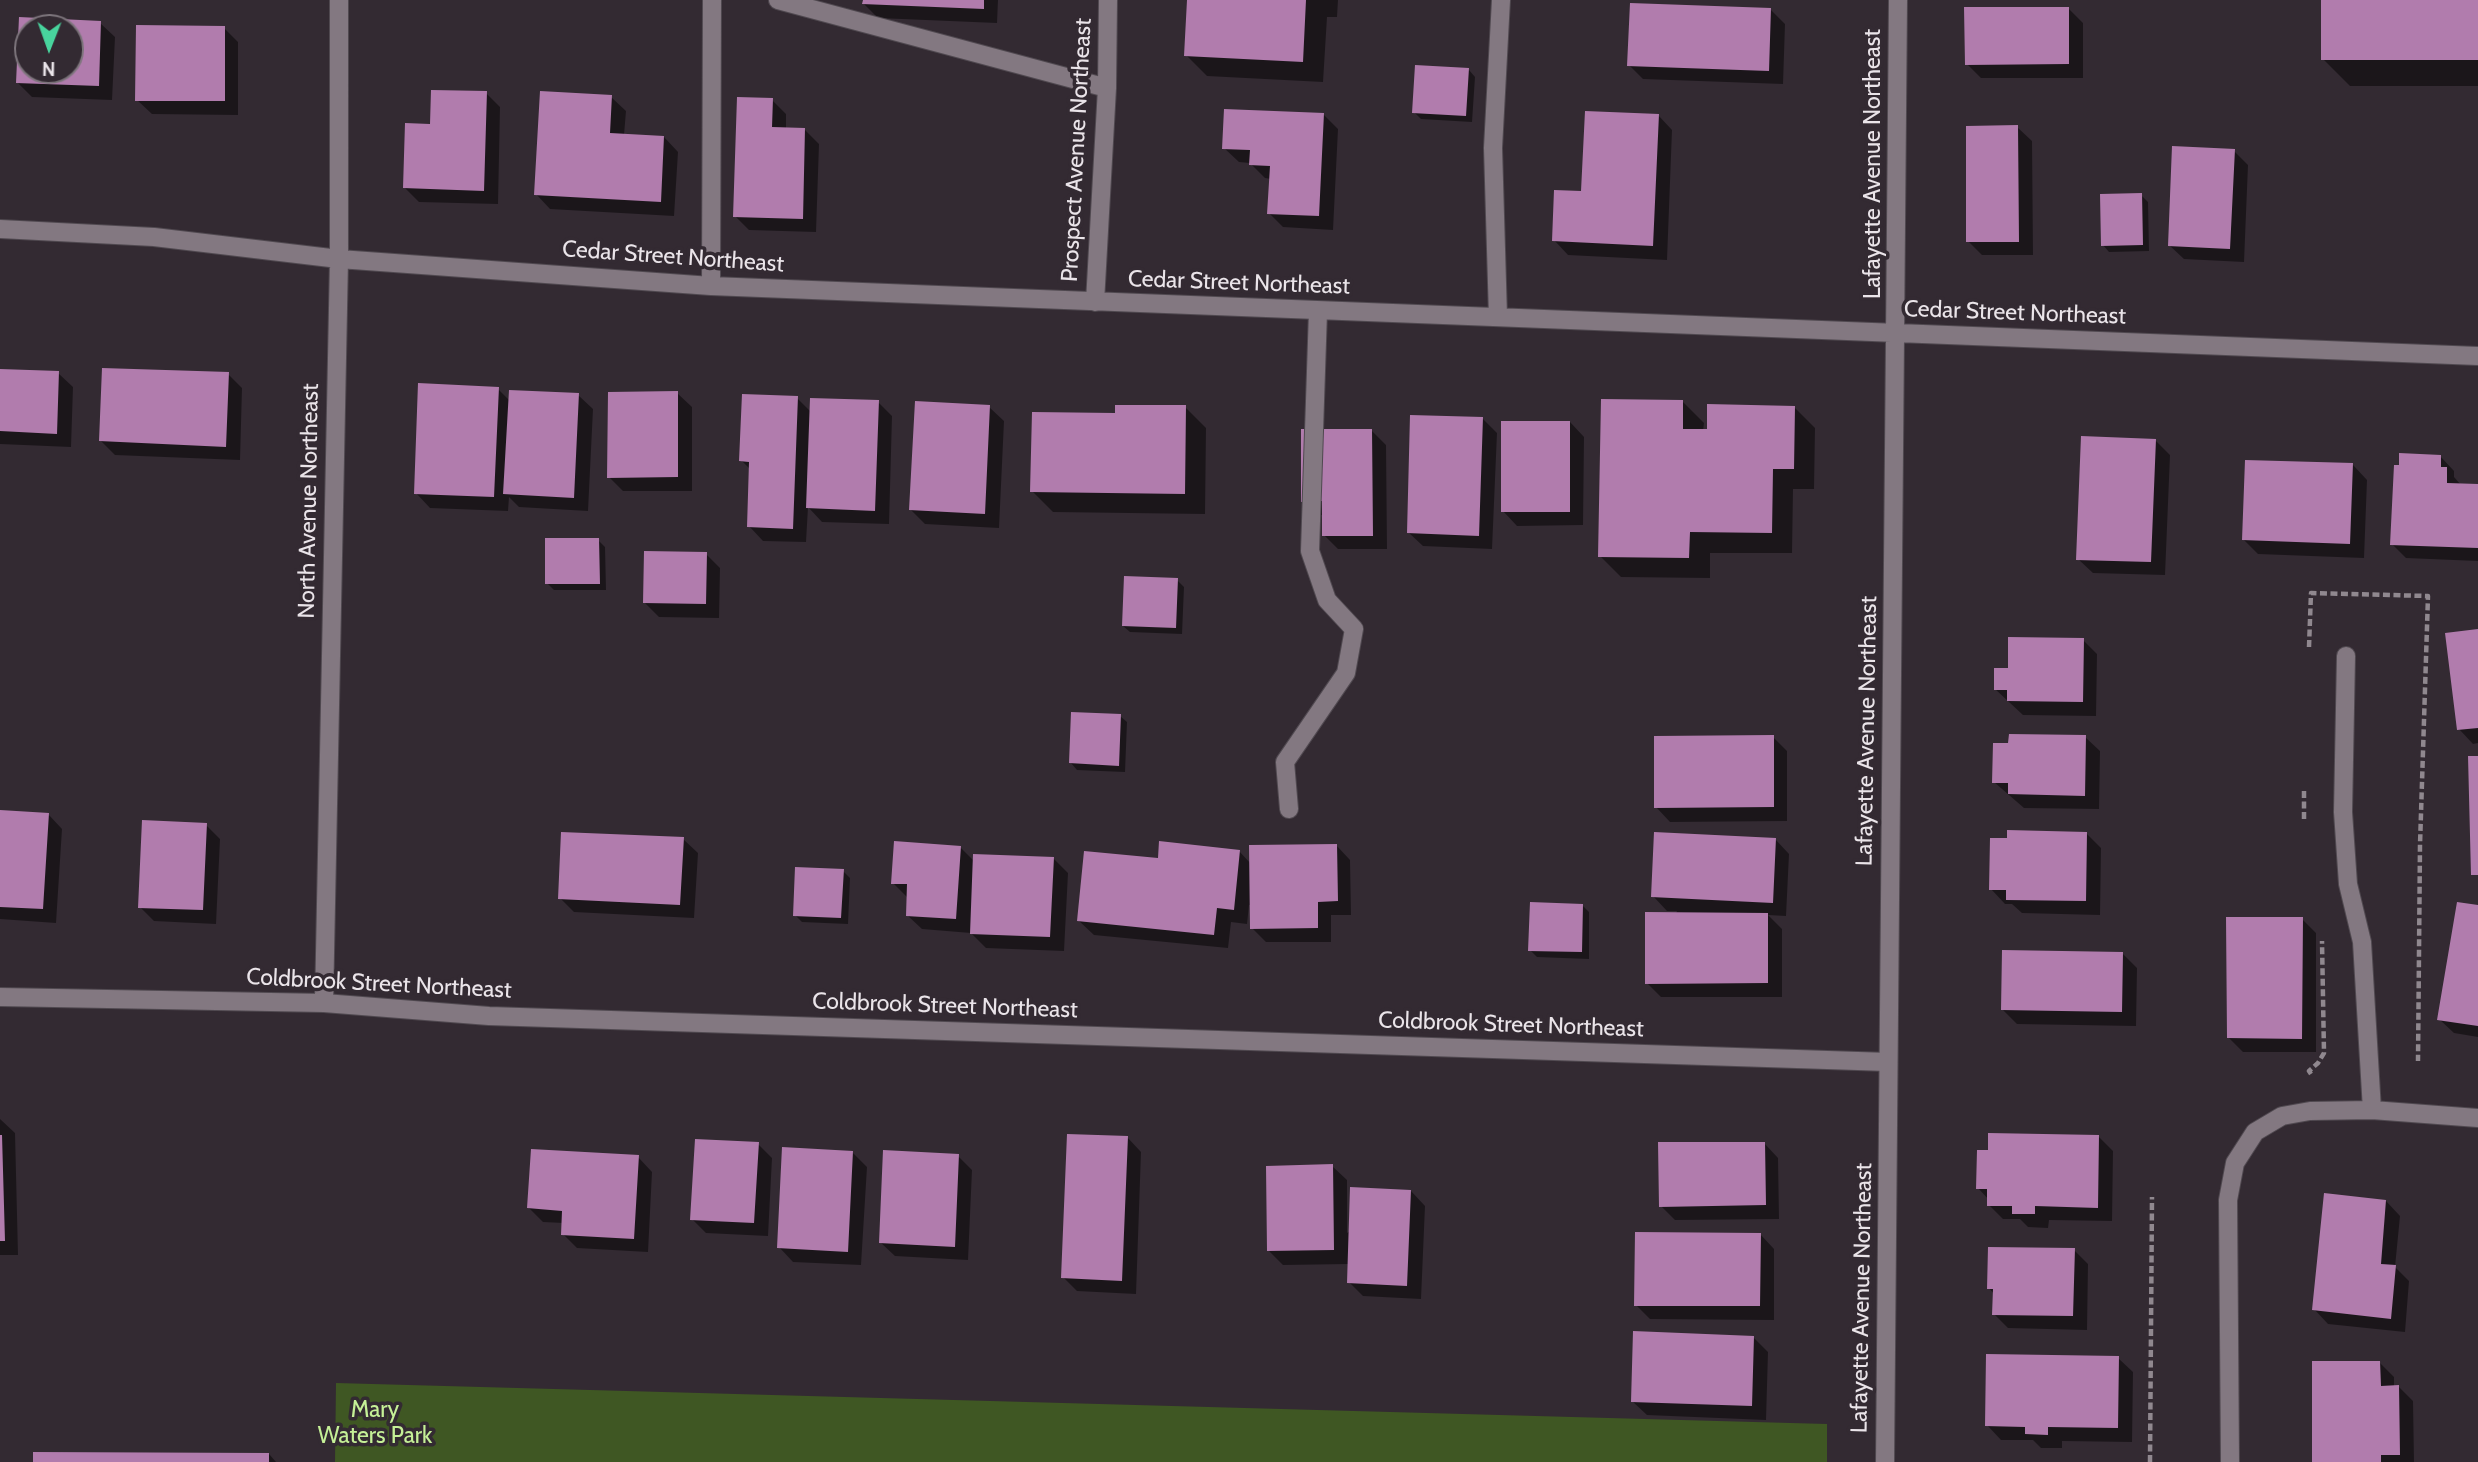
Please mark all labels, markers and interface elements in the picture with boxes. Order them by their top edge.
north arrow [14,14,84,84]
street label: Prospect Avenue Northeast [1056,17,1098,283]
street label: Lafayette Avenue Northeast [1859,29,1887,299]
text: N [42,57,56,80]
street label: Cedar Street Northeast [561,235,785,279]
street label: Cedar Street Northeast [1127,265,1351,301]
street label: Cedar Street Northeast [1903,295,2127,331]
street label: North Avenue Northeast [293,383,325,619]
street label: Lafayette Avenue Northeast [1851,596,1883,866]
street label: Coldbrook Street Northeast [246,963,512,1005]
street label: Coldbrook Street Northeast [812,988,1078,1024]
street label: Coldbrook Street Northeast [1378,1007,1644,1043]
street label: Lafayette Avenue Northeast [1846,1163,1878,1433]
park label: Mary Waters Park [318,1396,432,1450]

